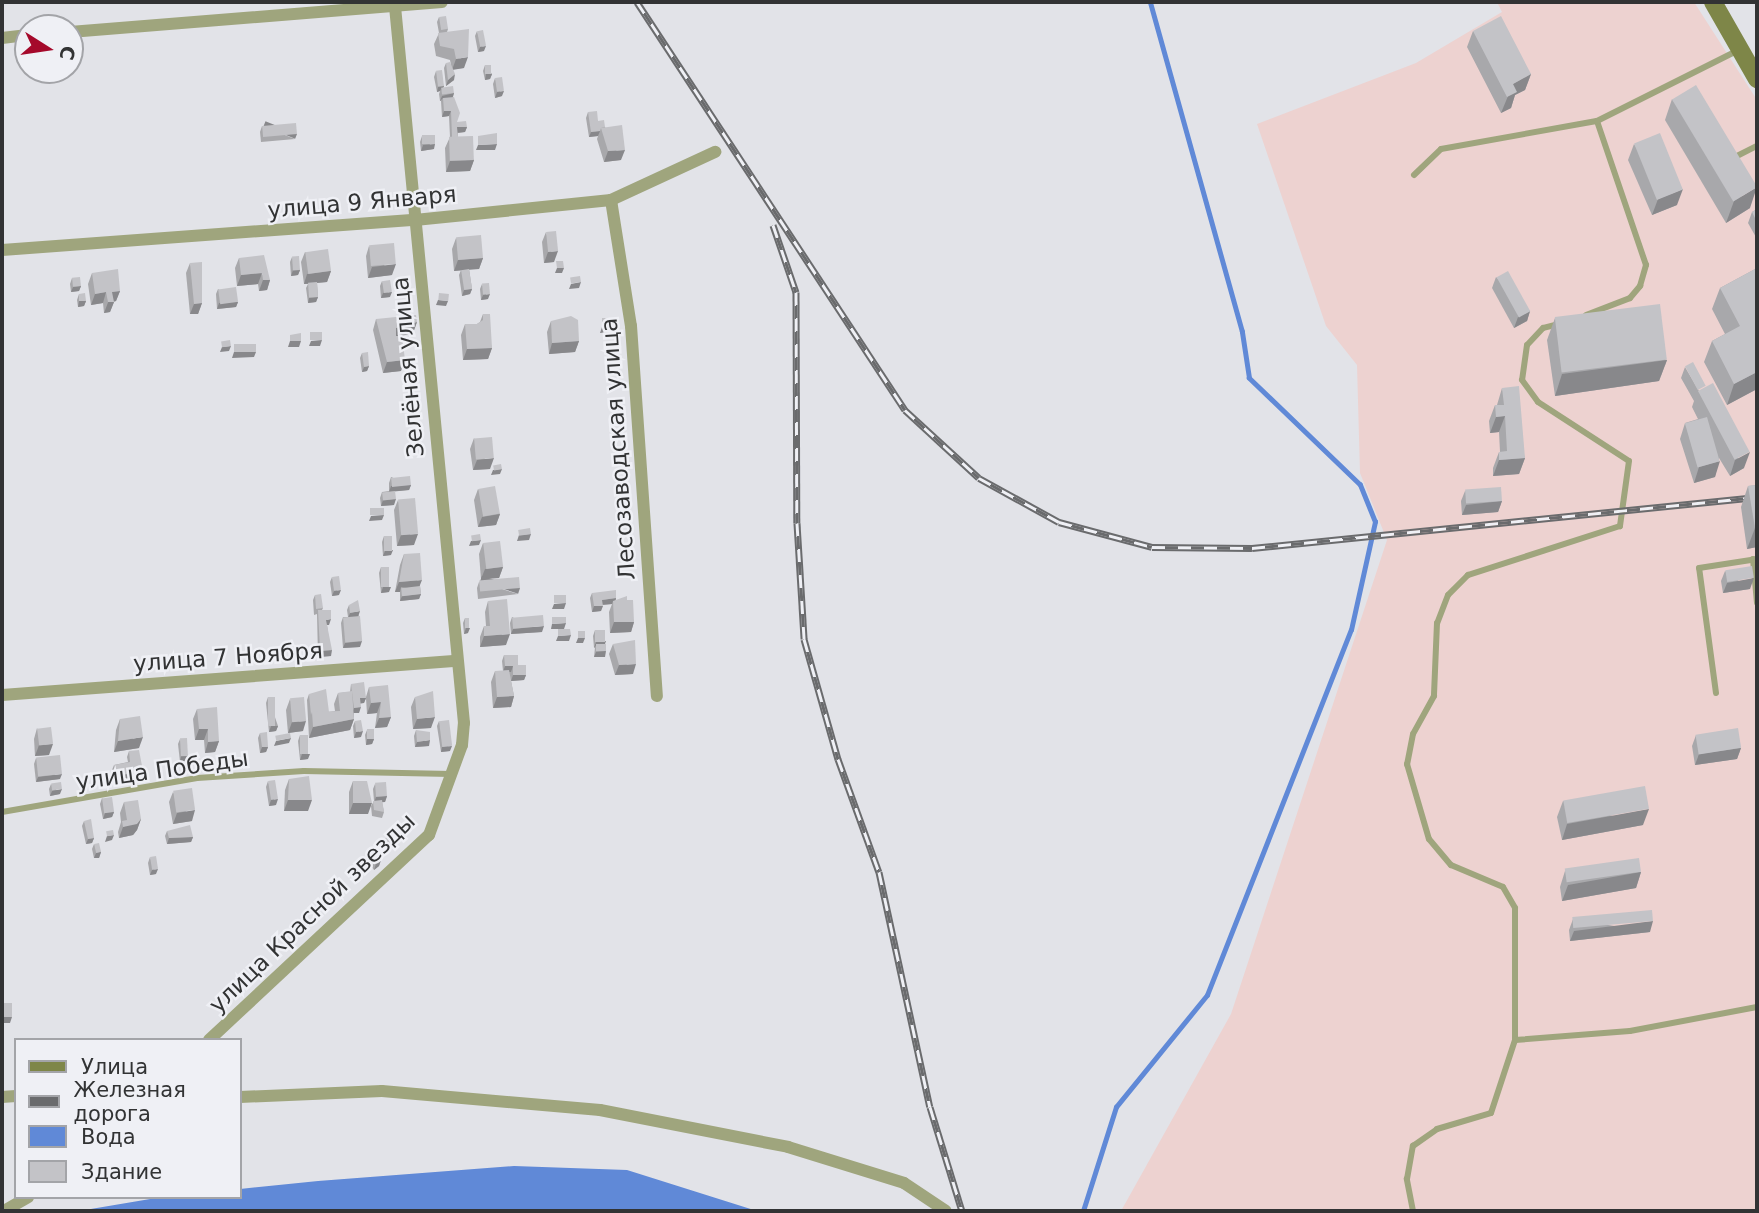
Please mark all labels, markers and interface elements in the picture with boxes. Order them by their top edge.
north arrow [14,14,84,84]
text: С [55,44,80,62]
street label: улица 9 Января [266,180,458,224]
street label: Зелёная улица [386,276,430,458]
street label: Лесозаводская улица [595,317,641,581]
street label: улица 7 Ноября [132,637,324,677]
street label: улица Победы [74,744,250,796]
street label: улица Красной звезды [203,807,421,1019]
legend [14,1038,242,1199]
text: Улица [81,1055,148,1079]
text: Железная дорога [74,1078,186,1126]
text: Вода [81,1125,136,1149]
text: Здание [81,1160,162,1184]

